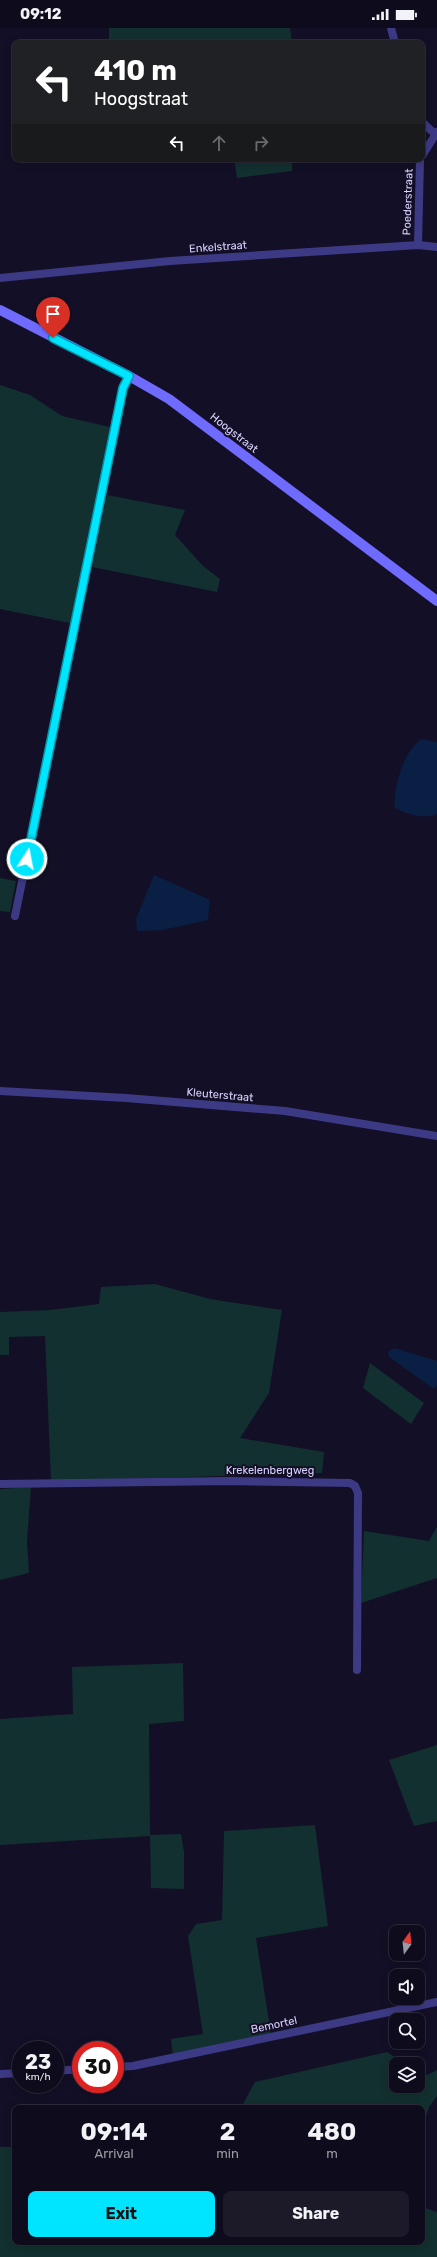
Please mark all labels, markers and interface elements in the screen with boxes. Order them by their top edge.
text: 09:12 [20,5,61,23]
text: 410 m [94,54,177,87]
icon: left [28,56,80,108]
text: Hoogstraat [94,88,188,110]
icon: left [166,132,188,154]
icon: ahead [208,132,230,154]
icon: right [250,132,272,154]
street label: Poederstraat [400,168,416,236]
street label: Enkelstraat [189,238,248,256]
pin [36,297,70,338]
icon: arrive [42,303,64,325]
street label: Hoogstraat [207,410,261,456]
position arrow [6,838,48,880]
street label: Kleuterstraat [186,1086,255,1104]
street label: Krekelenbergweg [226,1464,314,1477]
north arrow [389,1925,425,1961]
map controls [389,1925,425,2093]
button: sound [389,1969,425,2005]
button: search [389,2013,425,2049]
street label: Bemortel [250,2014,298,2036]
speed limit sign: 30 [72,2041,124,2093]
text: 23 [25,2050,51,2074]
button: layers [389,2057,425,2093]
text: km/h [26,2071,50,2083]
text: 09:14 [81,2118,148,2146]
text: 2 [220,2118,235,2146]
text: 480 [307,2118,356,2146]
text: Arrival [95,2146,134,2161]
text: min [216,2146,239,2161]
text: m [326,2146,338,2161]
button: Exit [28,2191,215,2237]
button: Share [223,2191,409,2237]

